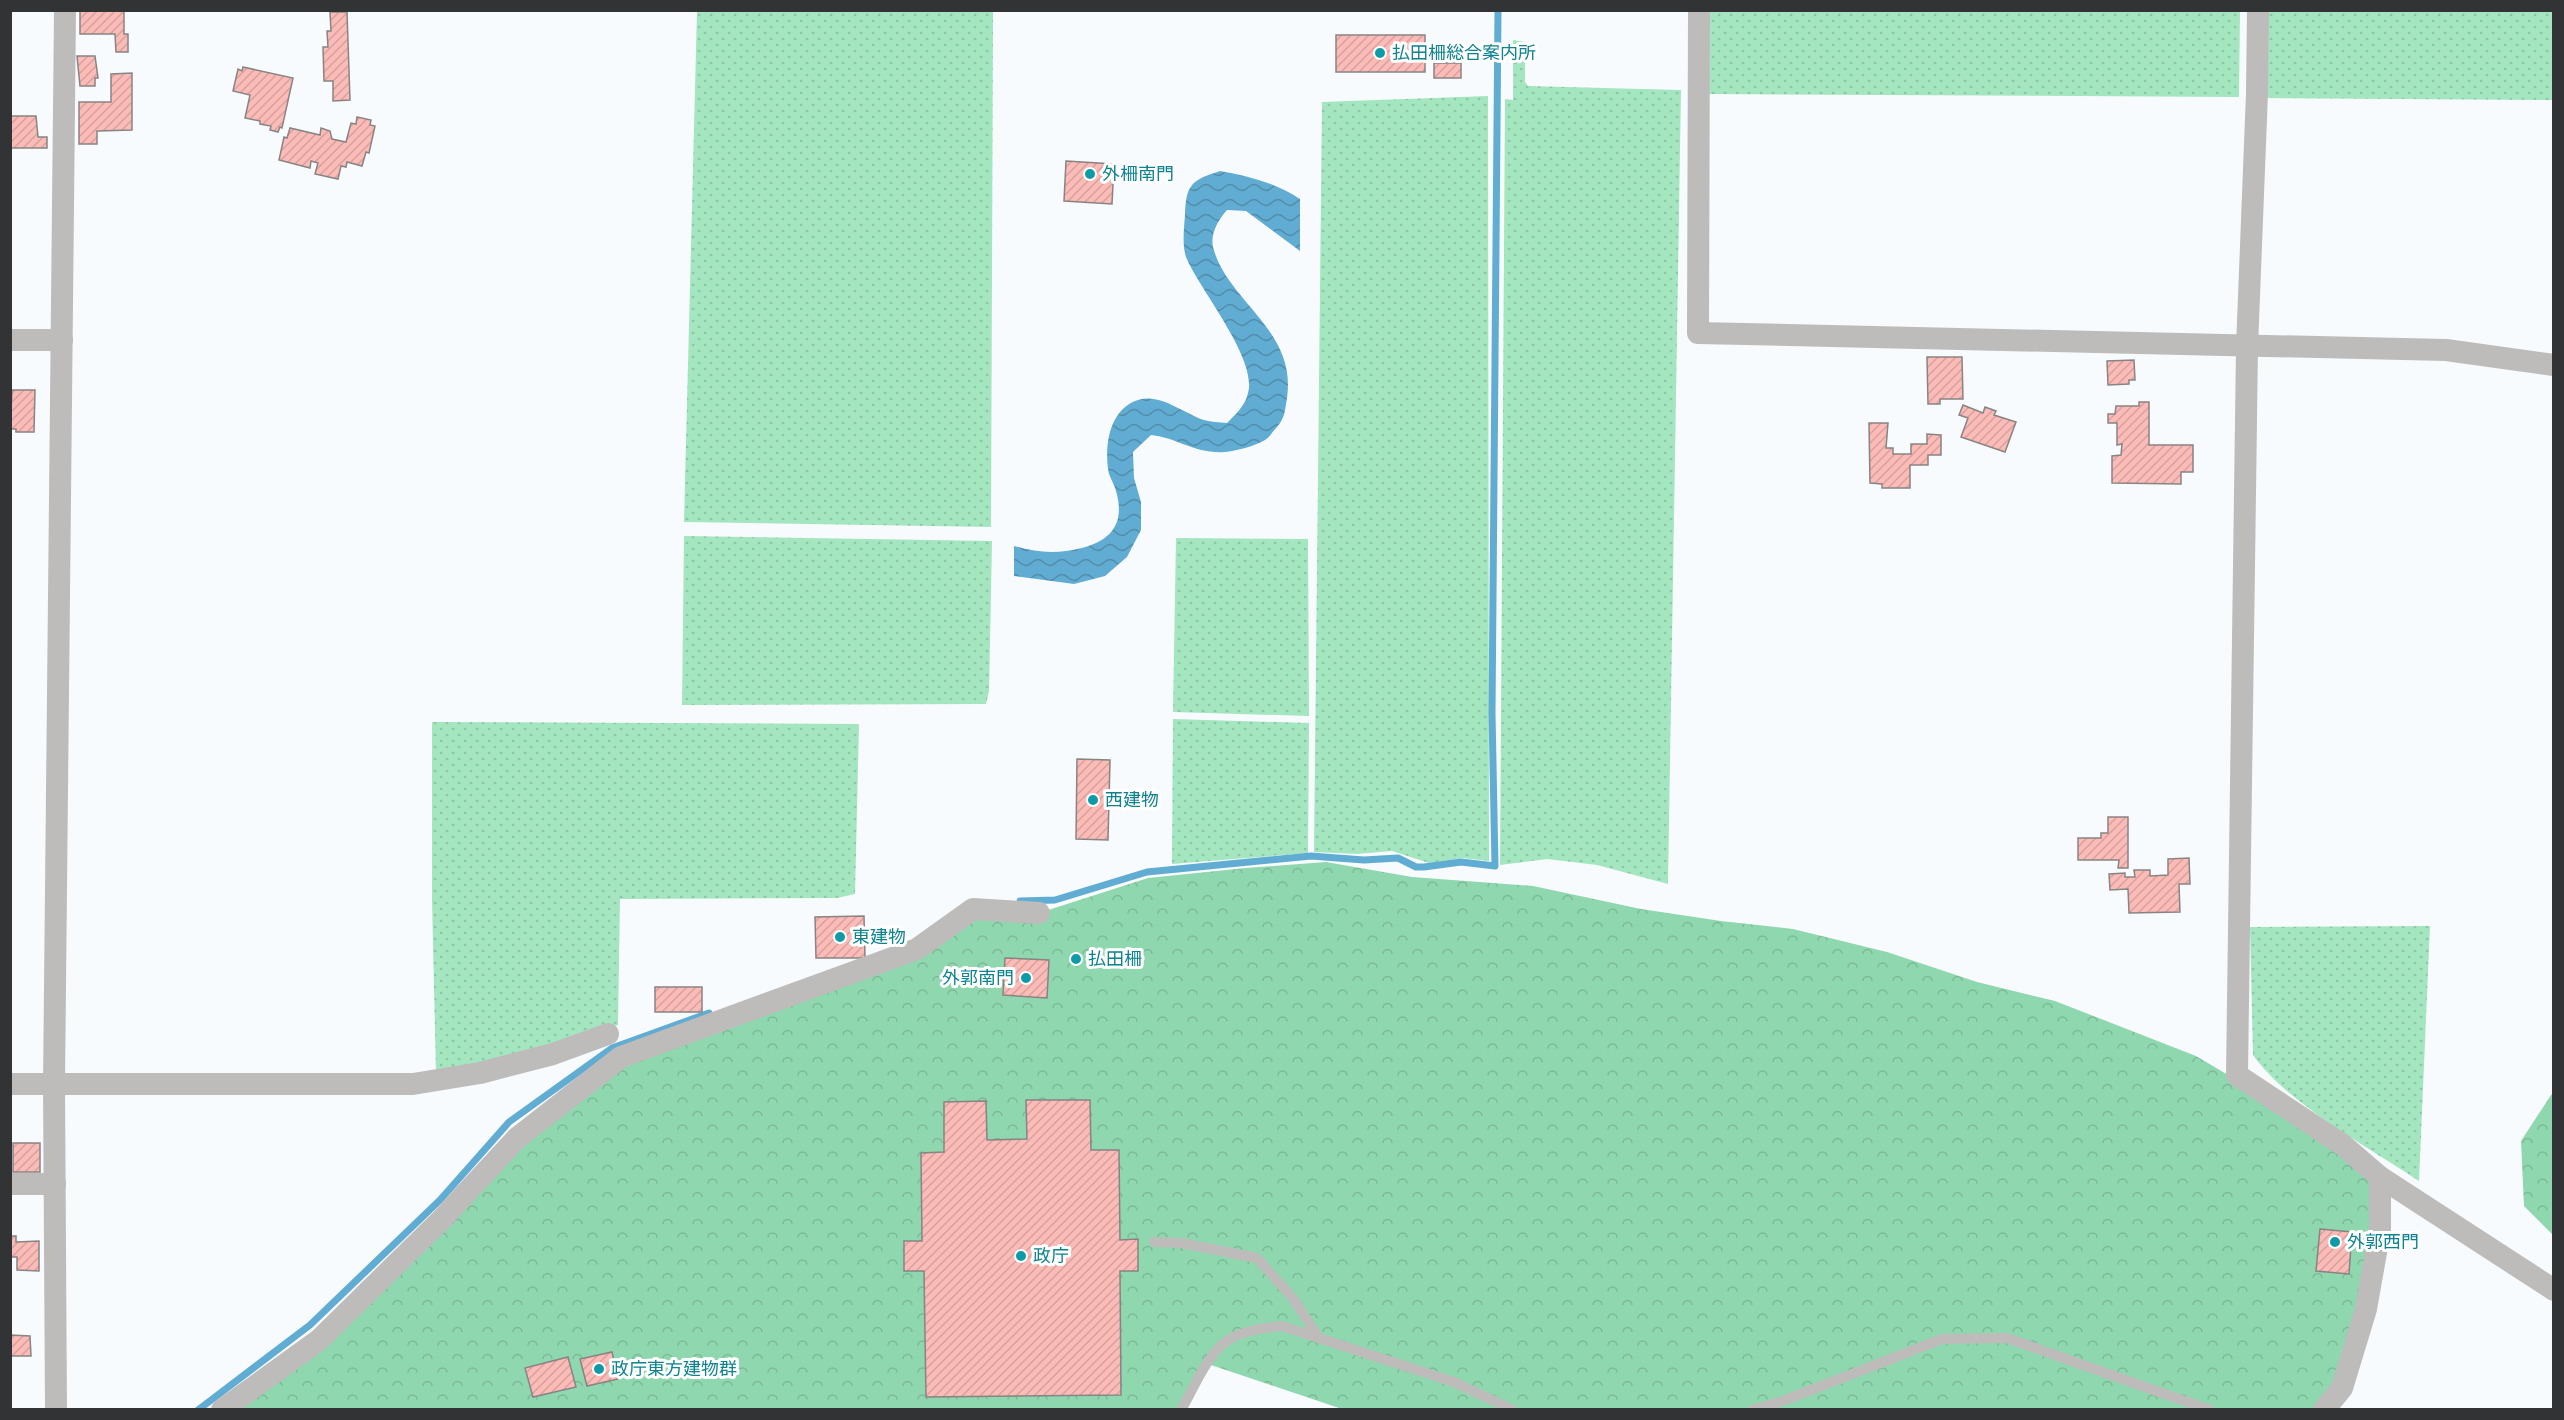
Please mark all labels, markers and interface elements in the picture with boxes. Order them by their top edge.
place label: 払田柵総合案内所 [1392,42,1536,63]
marker: 払田柵総合案内所 [1373,46,1387,60]
place label: 外柵南門 [1102,163,1174,184]
marker: 外柵南門 [1083,167,1097,181]
place label: 西建物 [1105,789,1159,810]
marker: 西建物 [1086,793,1100,807]
place label: 東建物 [852,926,906,947]
marker: 東建物 [833,930,847,944]
place label: 払田柵 [1088,948,1142,969]
marker: 払田柵 [1069,952,1083,966]
place label: 外郭南門 [942,967,1014,988]
marker: 外郭南門 [1019,971,1033,985]
place label: 外郭西門 [2347,1231,2419,1252]
marker: 外郭西門 [2328,1235,2342,1249]
place label: 政庁 [1033,1245,1069,1266]
marker: 政庁 [1014,1249,1028,1263]
place label: 政庁東方建物群 [611,1358,737,1379]
marker: 政庁東方建物群 [592,1362,606,1376]

